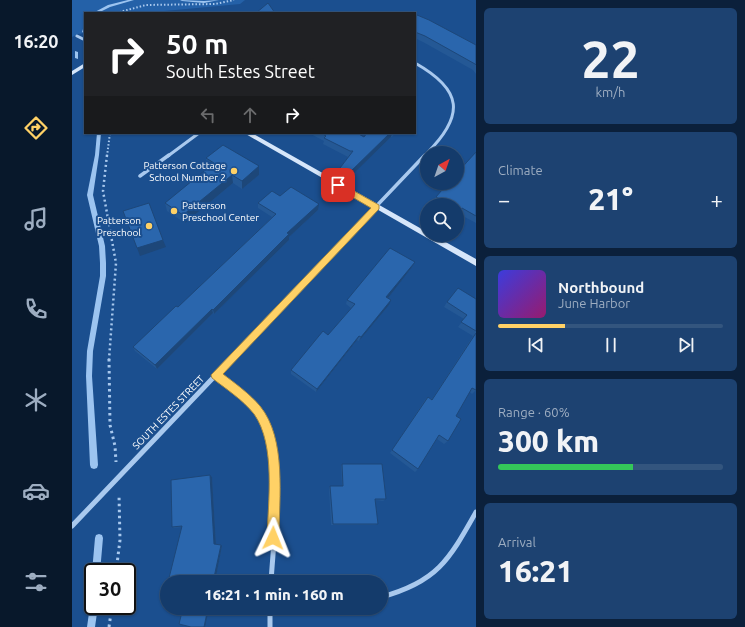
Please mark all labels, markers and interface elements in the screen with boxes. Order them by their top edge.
icon: right [100,28,152,80]
text: 50 m [166,28,228,59]
text: 22 [581,30,640,88]
text: 16:20 [13,31,59,51]
text: South Estes Street [166,61,315,81]
text: km/h [595,85,626,99]
icon: left [197,104,219,126]
icon: ahead [239,104,261,126]
icon: right [281,104,303,126]
icon: directions [22,114,50,142]
north arrow [420,146,464,190]
map controls [420,146,464,242]
place label: Patterson Cottage School Number 2 [143,160,226,183]
text: Climate [498,163,543,177]
marker: Patterson Cottage School Number 2 [229,166,239,176]
pin [321,168,355,202]
icon: arrive [327,174,349,196]
text: 21° [588,182,633,216]
text: − [498,187,510,212]
text: + [711,187,723,212]
button: search [420,198,464,242]
place label: Patterson Preschool Center [182,200,259,223]
icon: music [22,205,50,233]
marker: Patterson Preschool Center [169,206,179,216]
place label: Patterson Preschool [97,215,141,238]
marker: Patterson Preschool [144,221,154,231]
text: Northbound [558,279,644,296]
icon: phone [22,295,50,323]
text: June Harbor [558,296,630,310]
icon: previous [525,334,547,356]
icon: pause [600,334,622,356]
icon: next [675,334,697,356]
street label: SOUTH ESTES STREET [130,373,207,451]
icon: climate [22,386,50,414]
text: Range · 60% [498,405,570,419]
text: 300 km [498,424,599,458]
icon: car [22,477,50,505]
position arrow [252,517,294,559]
text: Arrival [498,535,536,549]
text: 16:21 [498,554,573,588]
speed limit sign: 30 [84,563,136,615]
icon: filters [22,568,50,596]
text: 16:21 · 1 min · 160 m [204,586,344,603]

